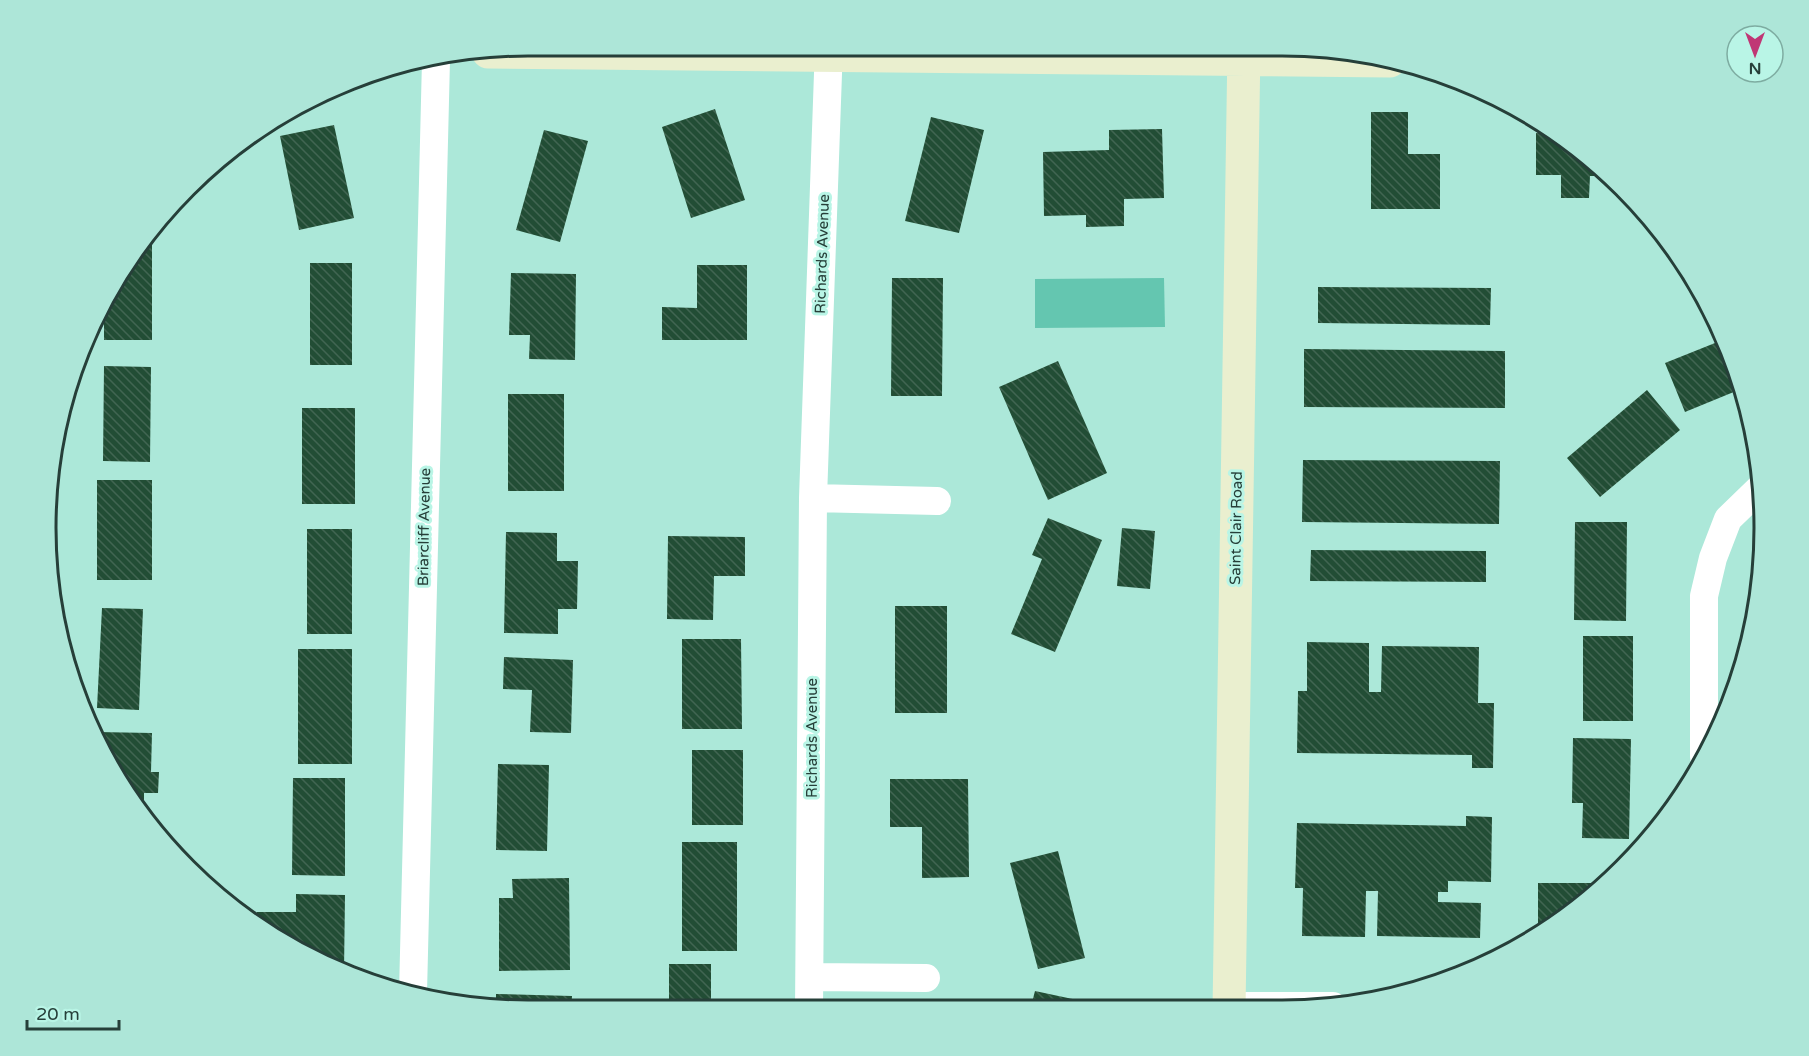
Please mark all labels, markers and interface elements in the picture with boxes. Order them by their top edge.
north arrow [1725,24,1785,84]
text: N [1749,58,1761,78]
street label: Richards Avenue [811,194,833,314]
street label: Briarcliff Avenue [414,468,434,586]
street label: Saint Clair Road [1226,471,1246,585]
street label: Richards Avenue [803,678,821,798]
scale bar [27,993,118,1031]
text: 20 m [36,1003,80,1025]

